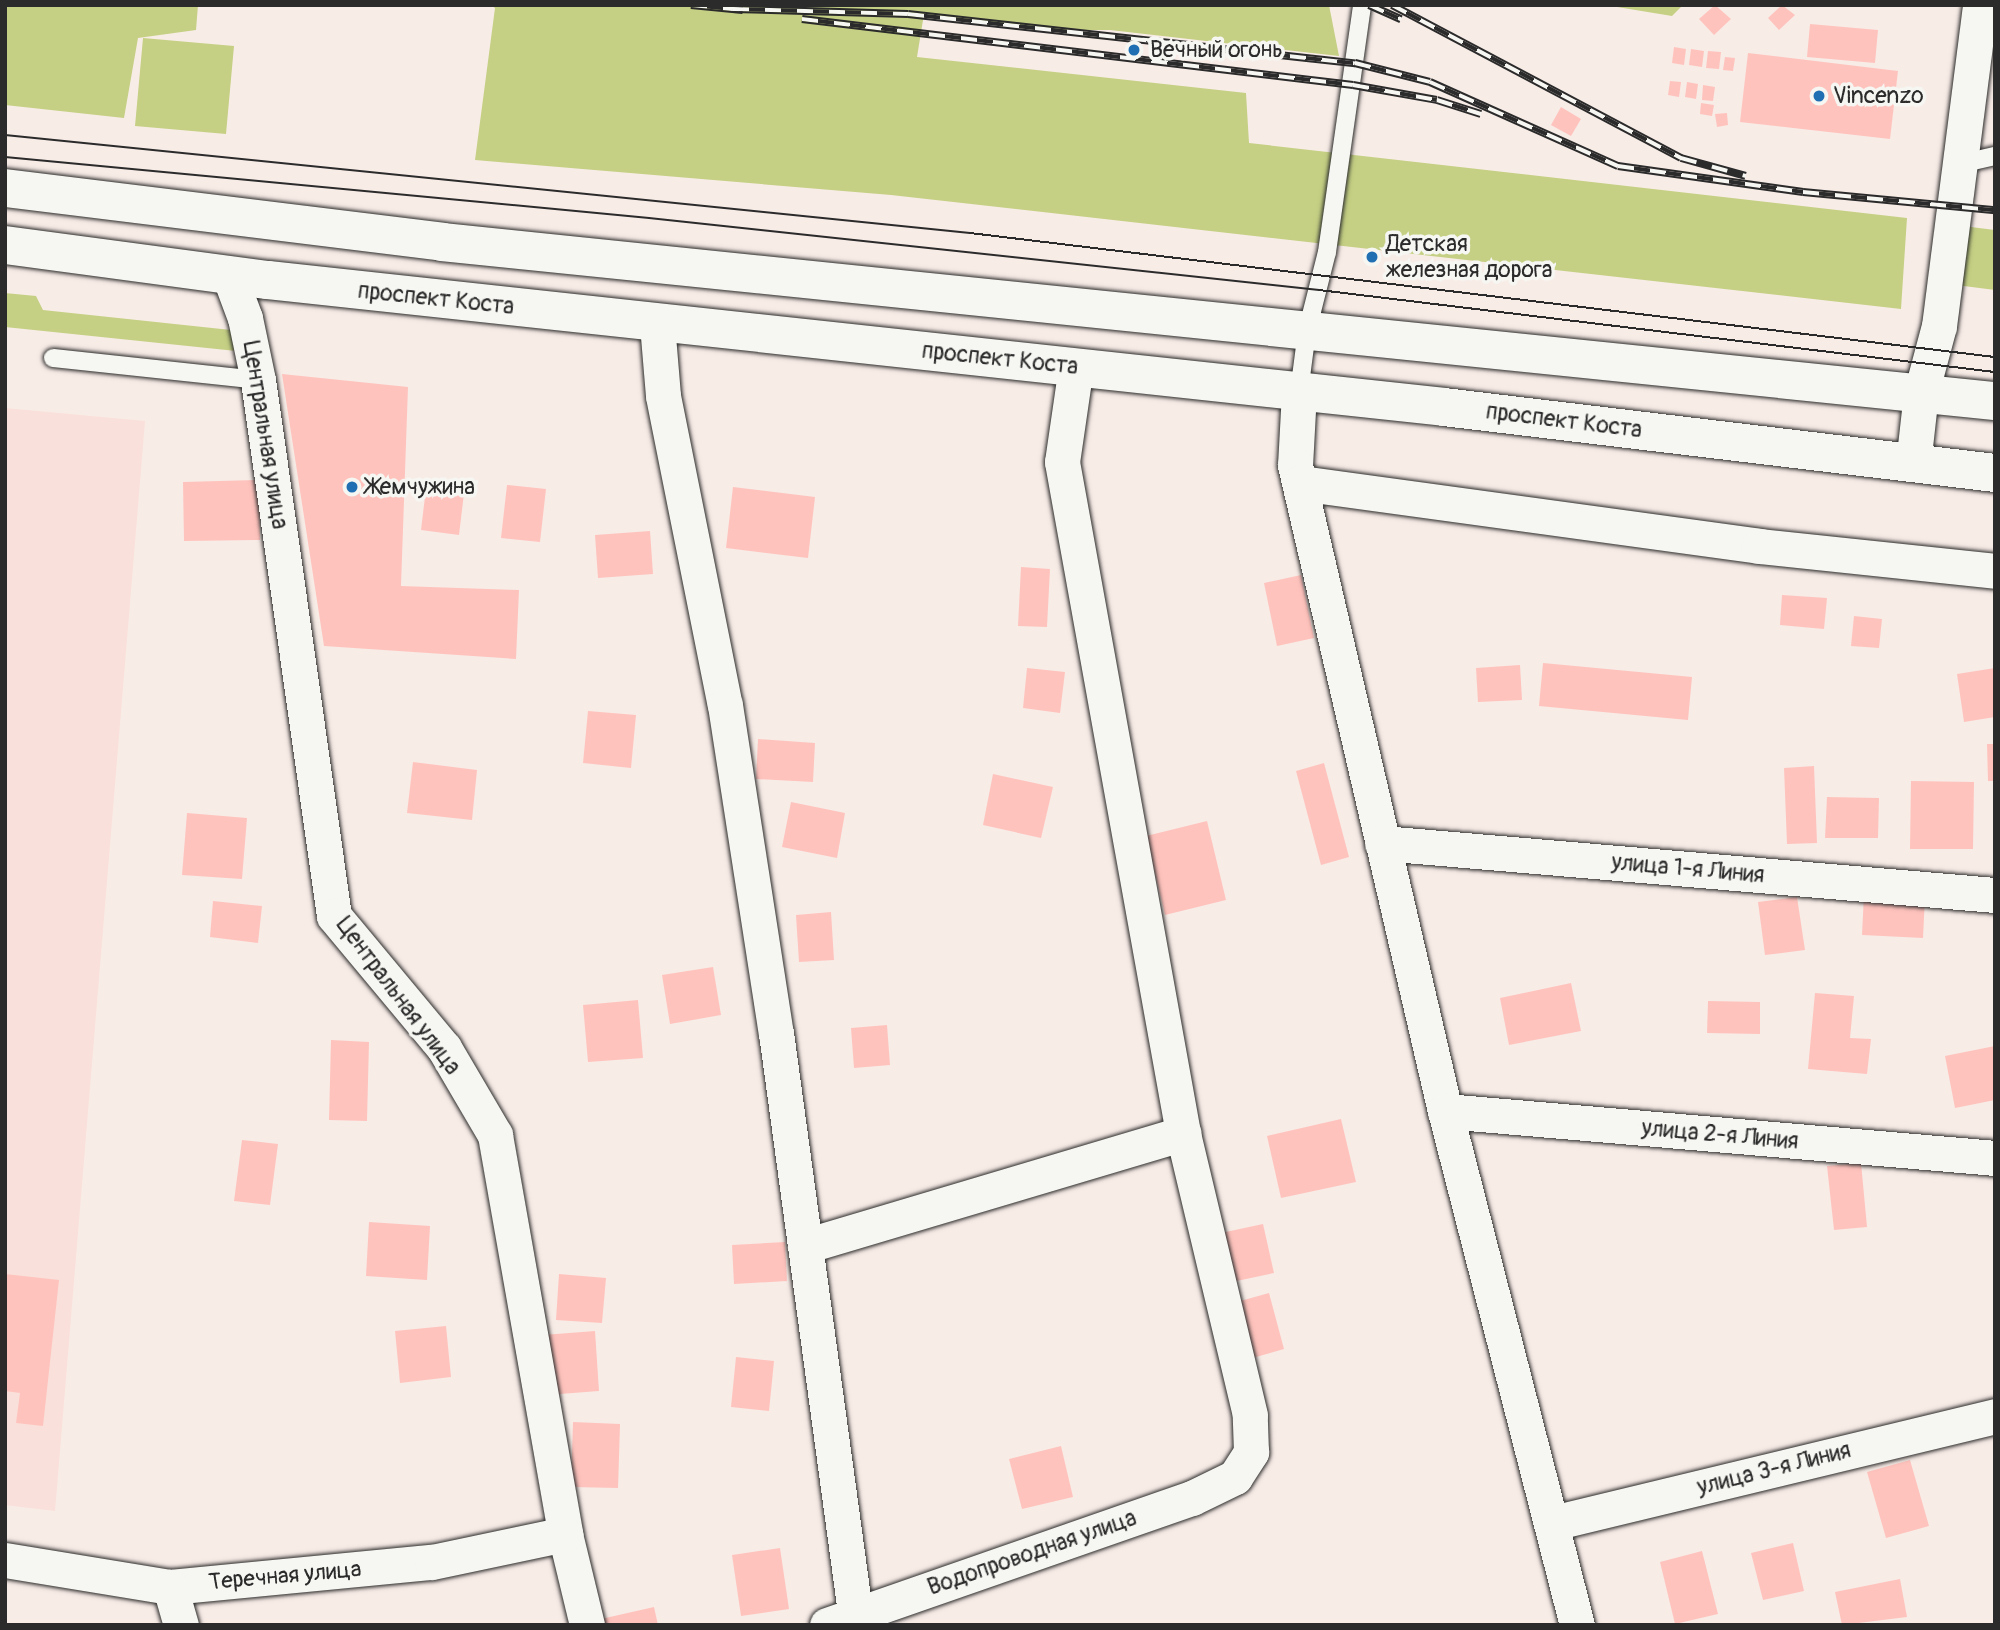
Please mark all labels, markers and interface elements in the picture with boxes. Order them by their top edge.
place label: Вечный огонь [1150,36,1283,64]
marker: Вечный огонь [1124,40,1144,60]
place label: Vincenzo [1833,82,1924,110]
marker: Vincenzo [1811,88,1827,104]
place label: Детская железная дорога [1386,230,1552,284]
marker: Детская железная дорога [1364,249,1380,265]
street label: проспект Коста [356,277,516,321]
street label: проспект Коста [920,337,1080,381]
street label: Центральная улица [236,339,294,531]
street label: проспект Коста [1484,398,1644,444]
place label: Жемчужина [366,473,475,501]
marker: Жемчужина [344,479,360,495]
street label: улица 1-я Линия [1610,849,1766,889]
street label: Центральная улица [330,912,466,1080]
street label: улица 2-я Линия [1640,1114,1800,1156]
street label: улица 3-я Линия [1694,1437,1854,1501]
street label: Водопроводная улица [924,1504,1140,1602]
street label: Теречная улица [208,1556,362,1596]

